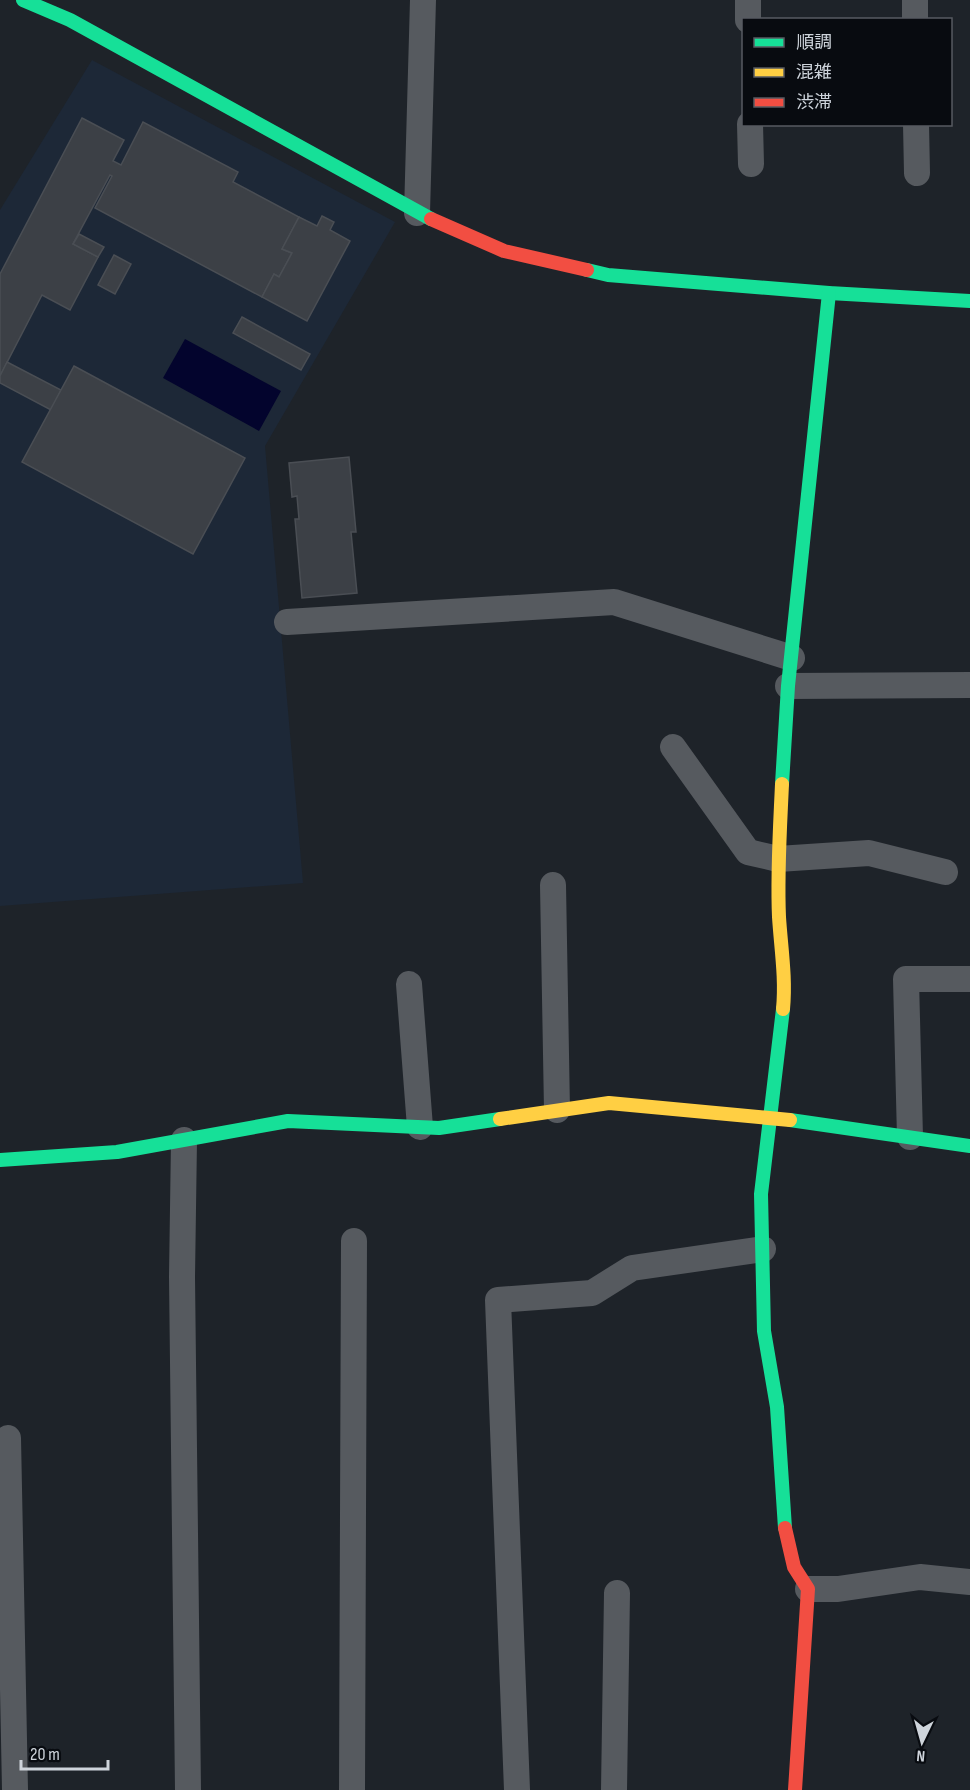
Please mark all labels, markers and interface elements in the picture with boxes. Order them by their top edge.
legend [742,18,952,126]
text: 順調 [796,32,832,53]
text: 混雑 [796,62,832,83]
text: 渋滞 [796,92,832,113]
north arrow [892,1712,952,1772]
scale bar [21,1733,108,1771]
text: 20 m [30,1744,60,1765]
text: N [916,1746,926,1765]

